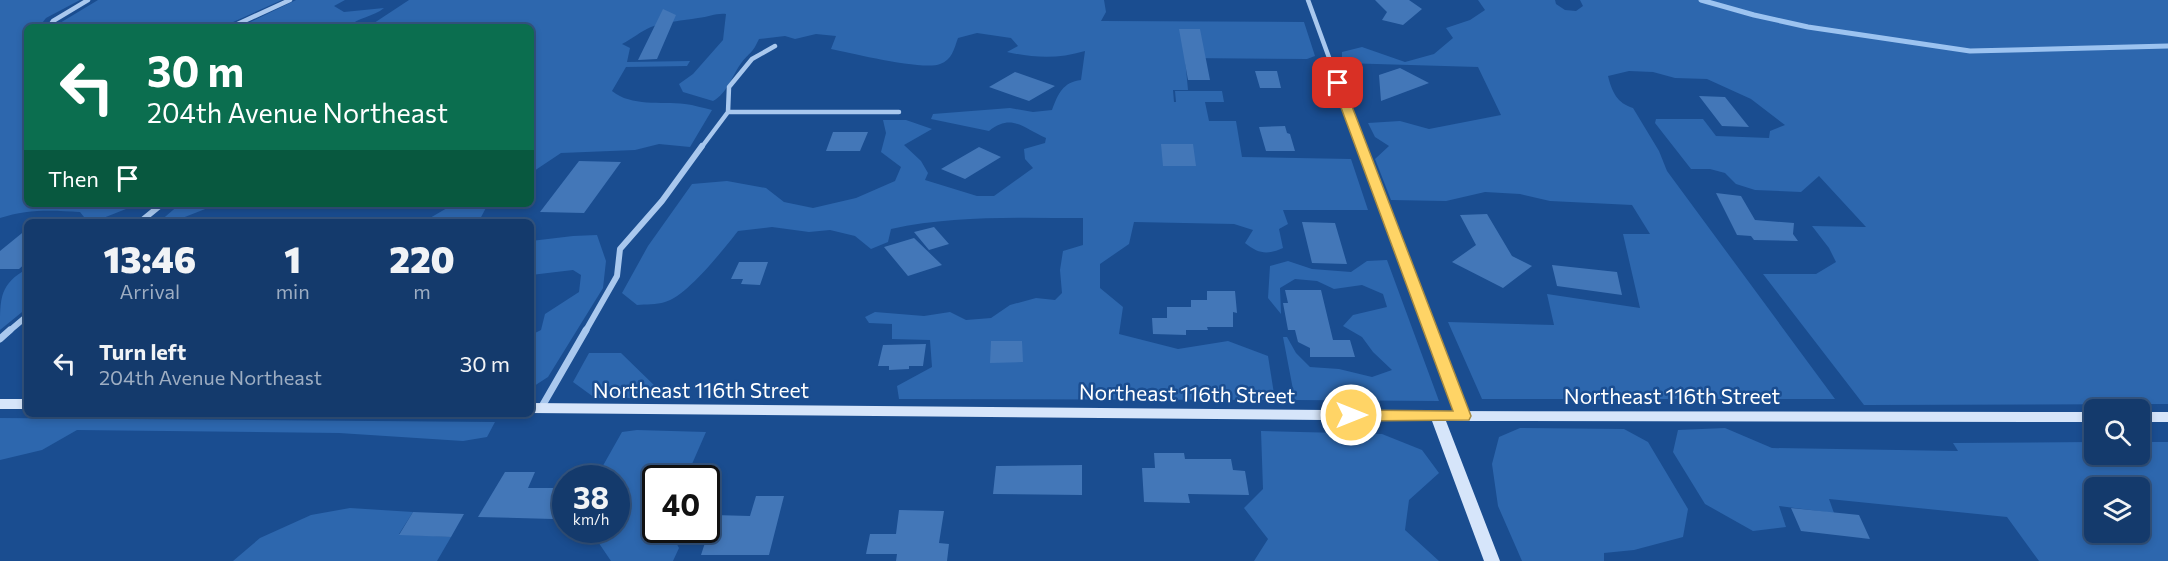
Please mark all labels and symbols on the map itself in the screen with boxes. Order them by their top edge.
pin [1312,57,1363,108]
street label: Northeast 116th Street [593,377,809,402]
street label: Northeast 116th Street [1079,379,1295,407]
position arrow [1319,383,1383,447]
street label: Northeast 116th Street [1564,383,1780,408]
speed limit sign: 40 [642,465,720,543]

